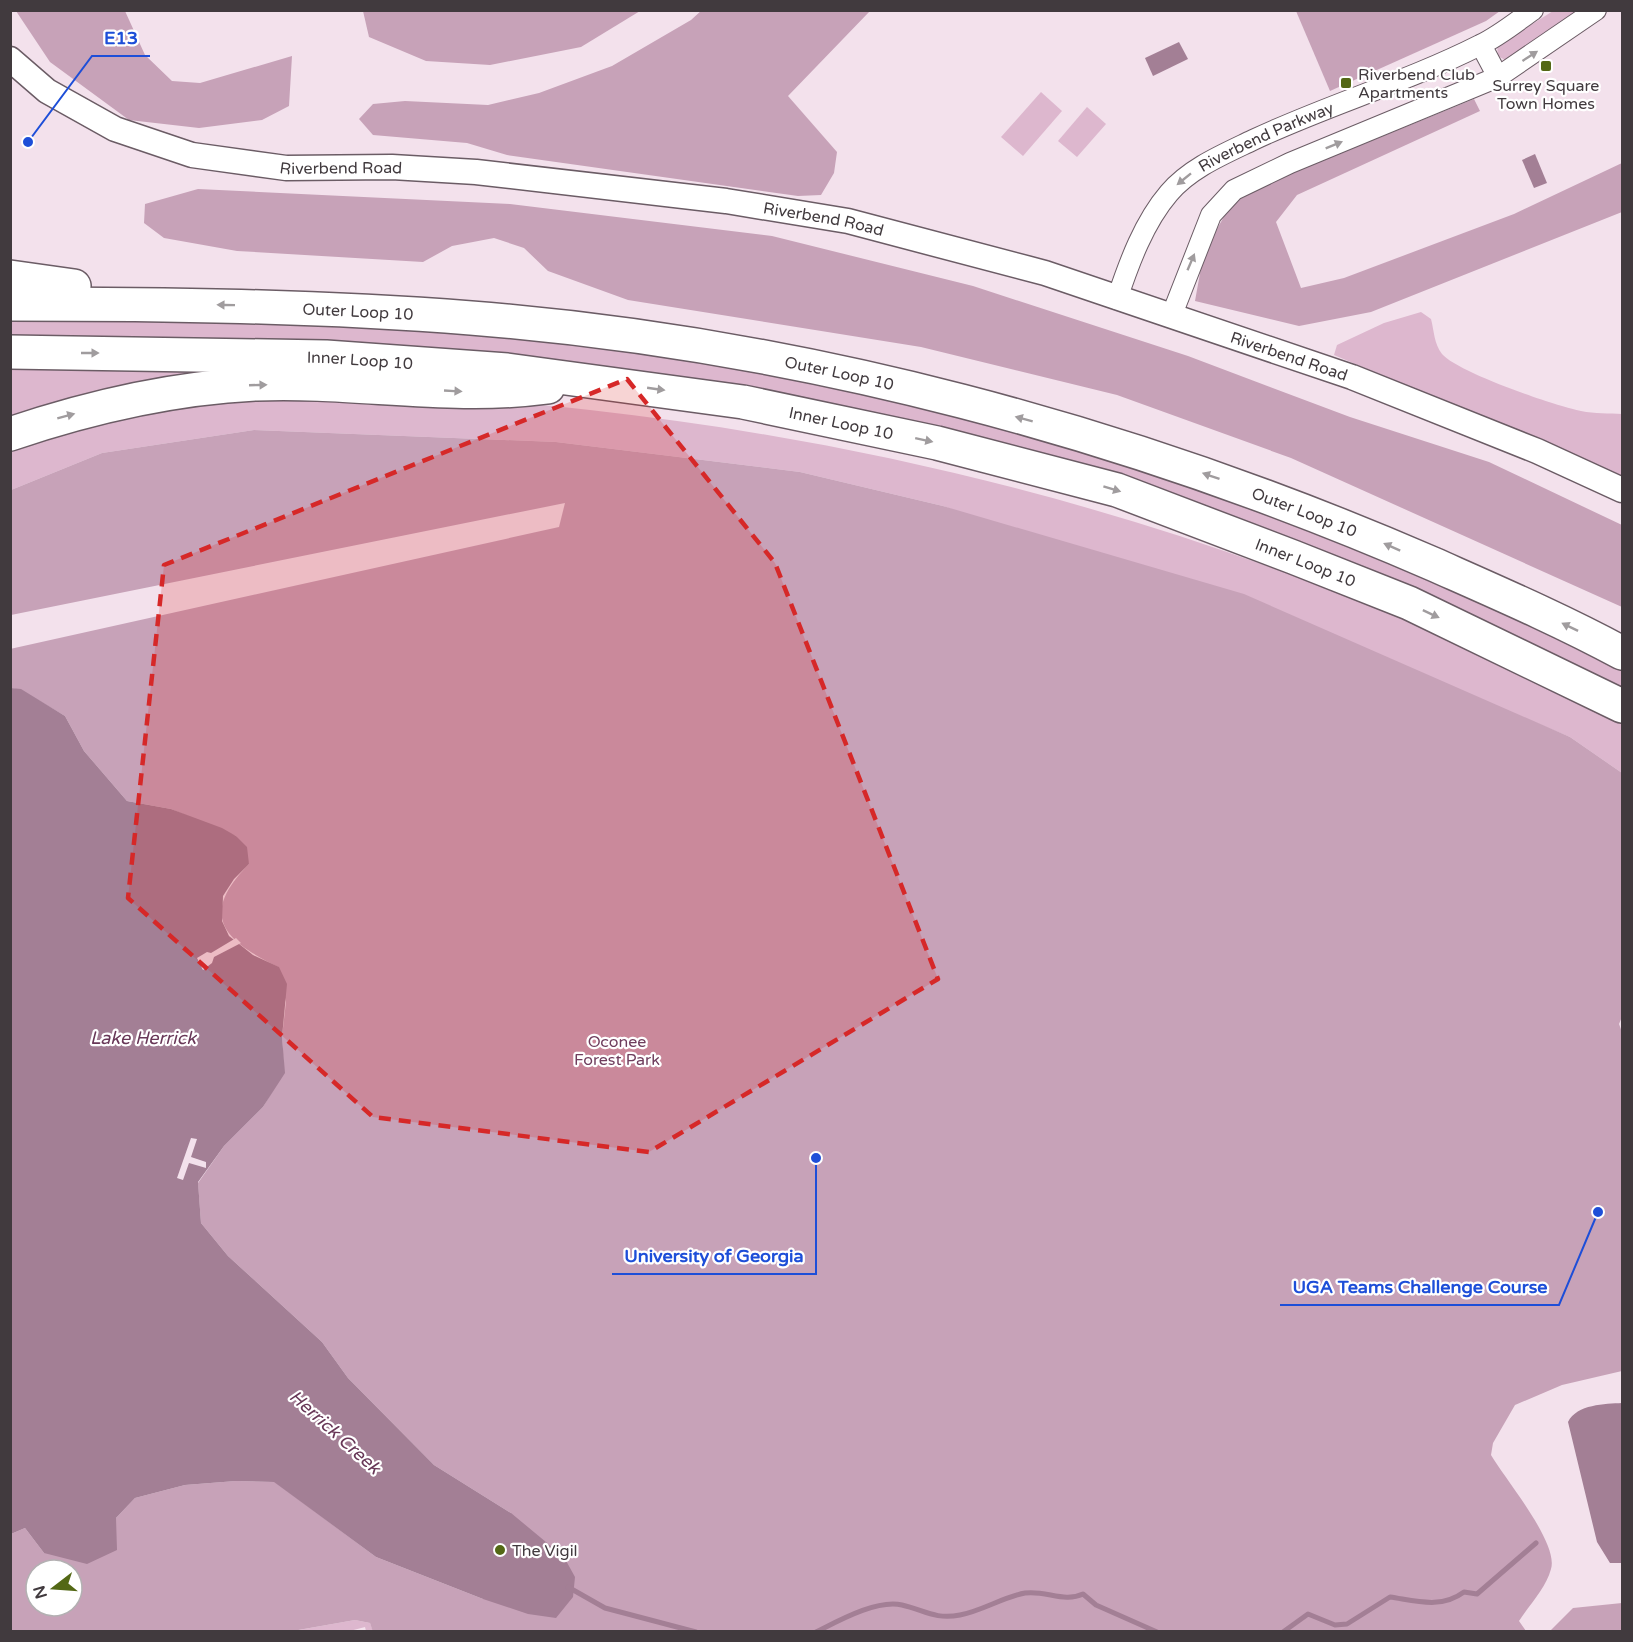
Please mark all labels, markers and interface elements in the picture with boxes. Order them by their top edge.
callout: E13 [92,20,150,56]
text: E13 [104,27,138,49]
one-way arrow [1522,51,1538,62]
marker: Surrey Square Town Homes [1539,59,1553,73]
place label: Riverbend Club Apartments [1358,65,1475,103]
marker: Riverbend Club Apartments [1339,76,1353,90]
place label: Surrey Square Town Homes [1493,76,1599,114]
street label: Riverbend Parkway [1195,98,1337,177]
one-way arrow [1325,140,1343,150]
street label: Riverbend Road [278,158,403,180]
one-way arrow [1176,173,1192,186]
street label: Riverbend Road [762,198,886,241]
one-way arrow [1186,253,1196,271]
street label: Outer Loop 10 [302,299,414,325]
one-way arrow [216,301,235,310]
street label: Riverbend Road [1228,328,1350,386]
one-way arrow [80,348,99,358]
street label: Inner Loop 10 [307,348,414,374]
street label: Outer Loop 10 [783,352,896,395]
one-way arrow [249,380,268,389]
one-way arrow [646,384,665,393]
one-way arrow [444,386,463,395]
street label: Inner Loop 10 [787,403,895,445]
one-way arrow [57,410,75,420]
one-way arrow [1015,413,1033,423]
one-way arrow [915,436,934,445]
one-way arrow [1201,470,1219,480]
street label: Outer Loop 10 [1249,483,1360,542]
one-way arrow [1104,485,1122,494]
street label: Inner Loop 10 [1252,535,1358,592]
one-way arrow [1384,542,1401,551]
one-way arrow [1422,609,1439,618]
one-way arrow [1561,622,1578,631]
water label: Lake Herrick [90,1027,197,1049]
park label: Oconee Forest Park [574,1032,660,1070]
callout: University of Georgia [612,1238,816,1274]
text: University of Georgia [624,1245,804,1267]
callout: UGA Teams Challenge Course [1280,1269,1559,1305]
text: UGA Teams Challenge Course [1292,1276,1548,1298]
water label: Herrick Creek [285,1385,386,1479]
place label: The Vigil [512,1541,578,1561]
marker: The Vigil [493,1543,507,1557]
north arrow [24,1558,84,1618]
text: N [29,1583,52,1601]

